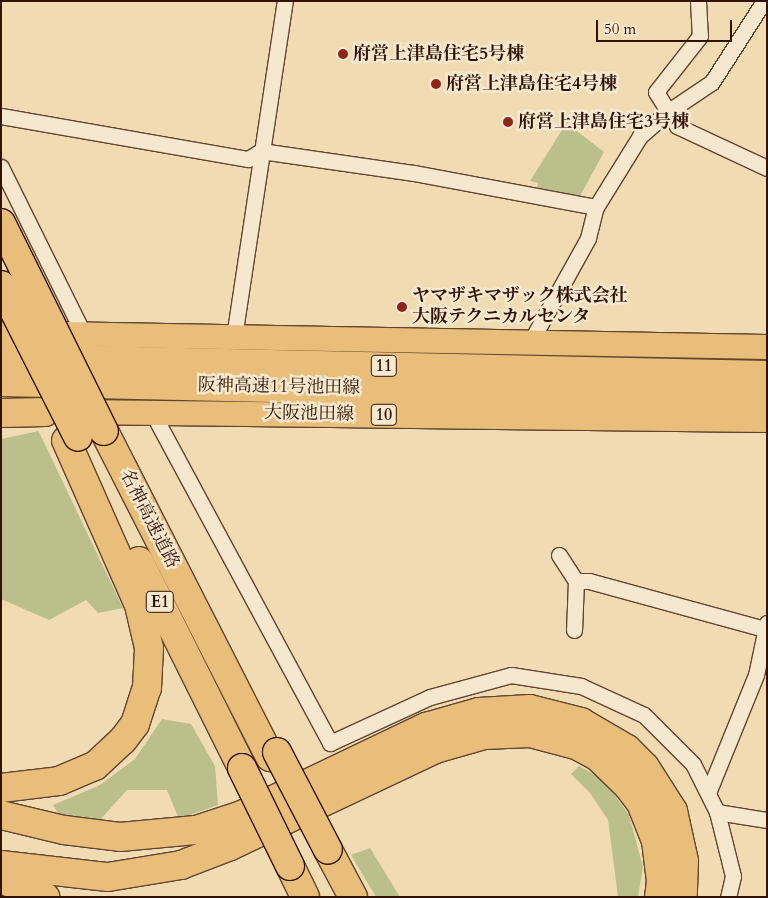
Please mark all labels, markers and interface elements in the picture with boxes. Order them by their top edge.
scale bar [598,10,734,42]
text: 50 m [604,19,636,39]
place label: 府営上津島住宅5号棟 [353,43,524,65]
marker: 府営上津島住宅5号棟 [337,48,349,60]
place label: 府営上津島住宅4号棟 [446,73,617,95]
marker: 府営上津島住宅4号棟 [430,78,442,90]
place label: 府営上津島住宅3号棟 [518,111,689,133]
marker: 府営上津島住宅3号棟 [502,116,514,128]
place label: ヤマザキマザック株式会社 大阪テクニカルセンタ [412,286,628,328]
marker: ヤマザキマザック株式会社 大阪テクニカルセンタ [396,301,408,313]
road number: 11 [370,352,398,380]
street label: 阪神高速11号池田線 [198,375,360,399]
street label: 大阪池田線 [264,402,354,426]
road number: 10 [370,402,398,428]
street label: 名神高速道路 [115,466,183,572]
road number: E1 [145,588,175,616]

